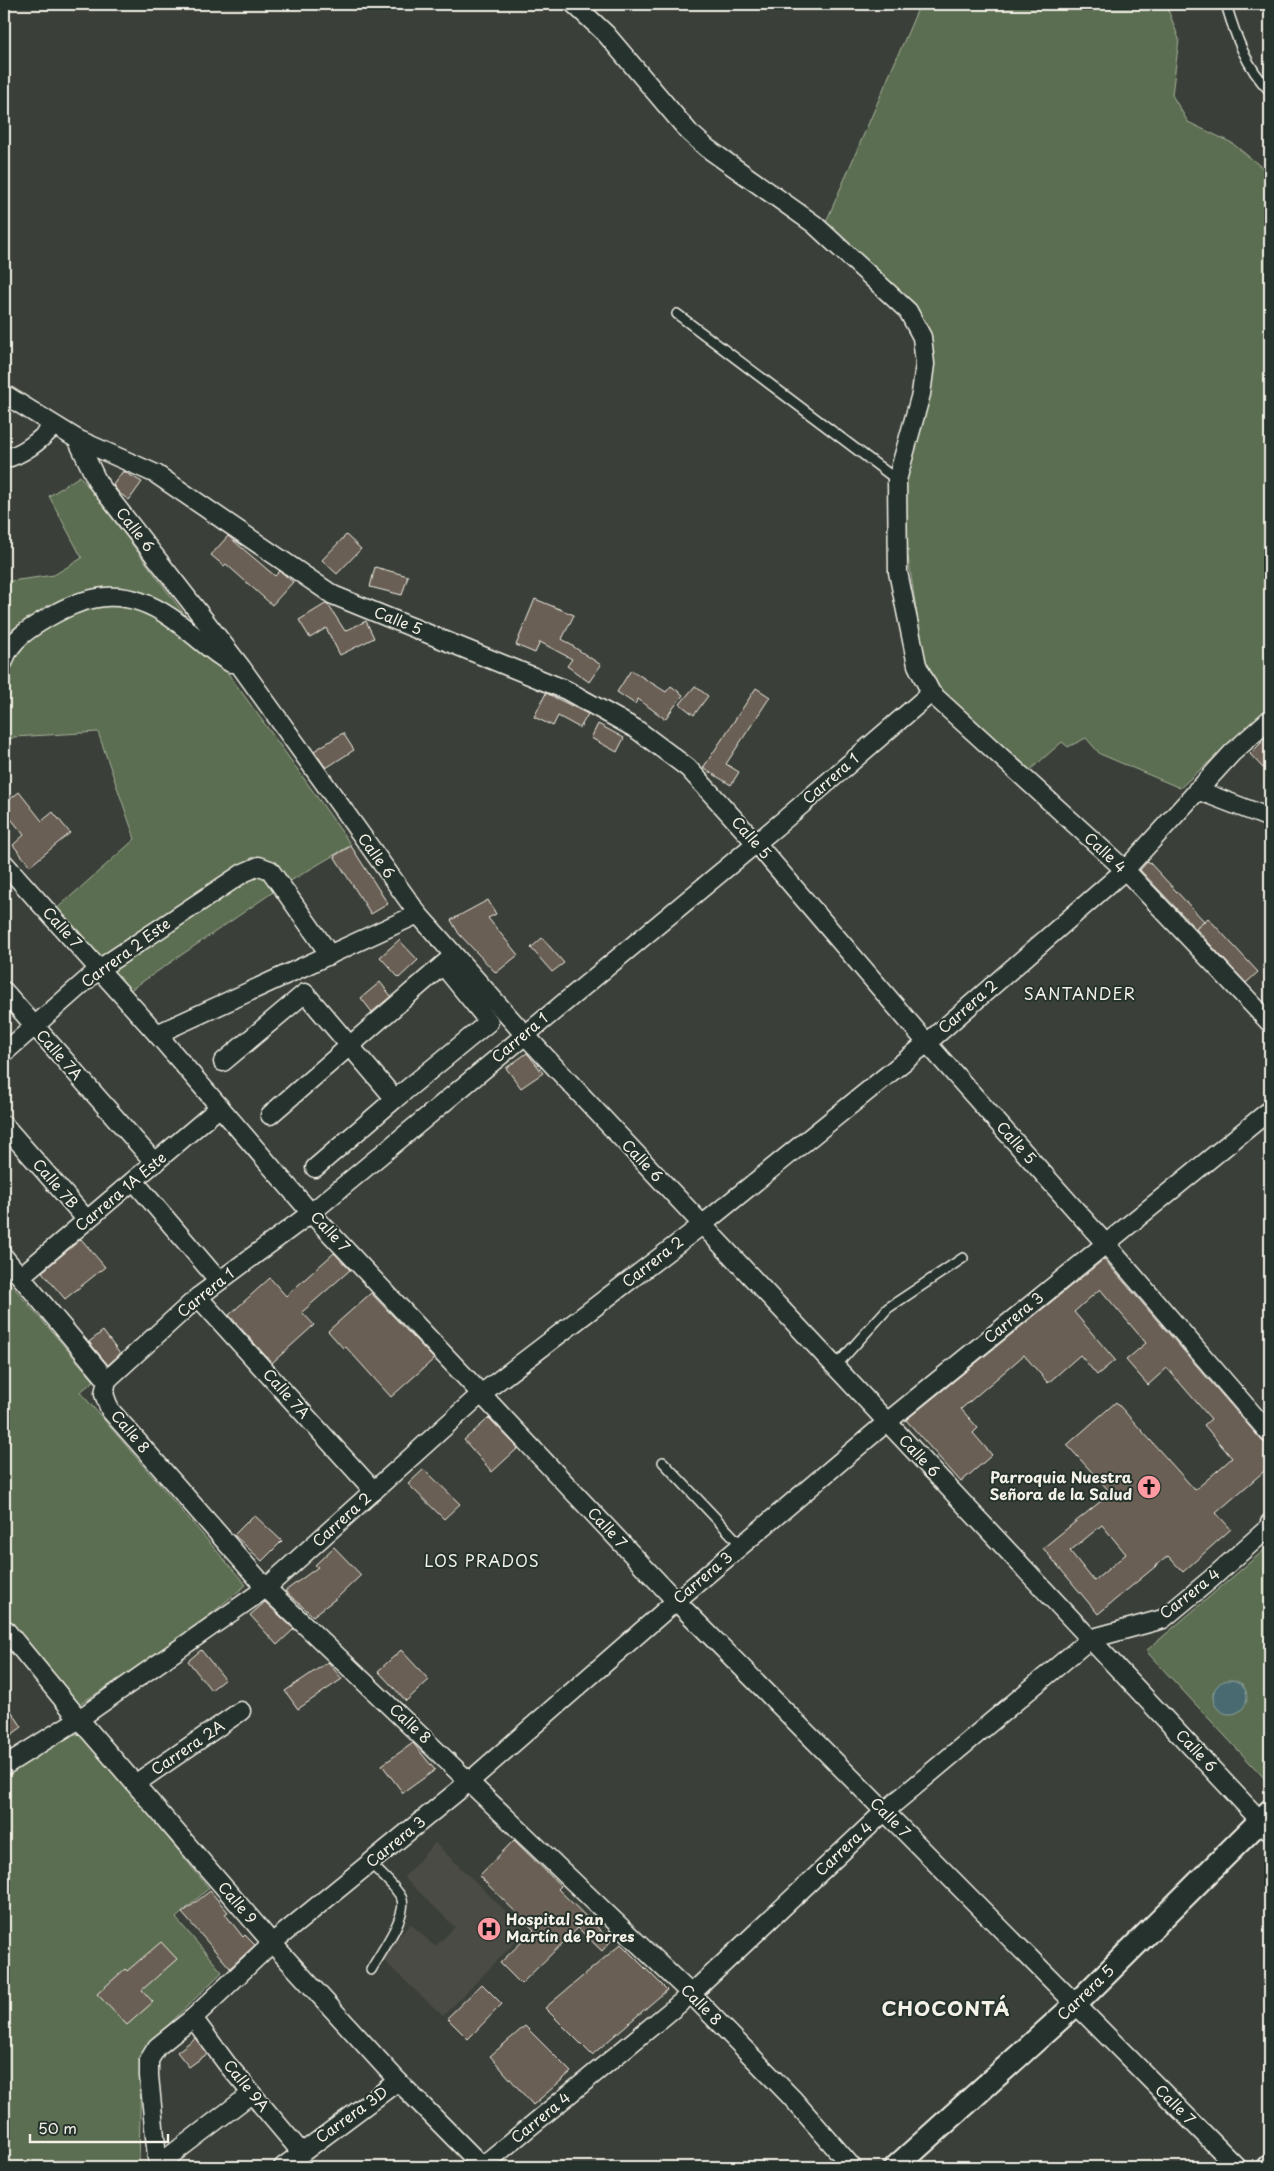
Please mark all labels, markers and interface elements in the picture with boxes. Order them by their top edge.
street label: Calle 6 [111,502,161,556]
street label: Calle 5 [371,599,426,640]
street label: Carrera 1 [797,747,863,809]
street label: Calle 5 [727,811,778,863]
street label: Calle 4 [1080,826,1132,878]
street label: Calle 6 [353,828,402,883]
street label: Calle 7 [38,901,88,953]
street label: Carrera 2 Este [76,911,175,992]
street label: Carrera 2 [932,973,1002,1038]
district label: SANTANDER [1024,981,1136,1005]
street label: Carrera 1 [486,1006,552,1068]
street label: Calle 7A [32,1024,89,1085]
street label: Calle 5 [992,1116,1043,1168]
street label: Calle 6 [617,1133,669,1187]
street label: Carrera 1A Este [69,1146,171,1236]
street label: Calle 7B [28,1153,84,1213]
street label: Calle 7 [306,1205,357,1257]
street label: Carrera 2 [616,1229,688,1292]
street label: Carrera 1 [171,1261,239,1322]
street label: Carrera 3 [978,1285,1048,1348]
street label: Calle 7A [258,1363,316,1423]
street label: Calle 8 [106,1404,156,1458]
street label: Calle 6 [894,1428,946,1482]
place label: Parroquia Nuestra Señora de la Salud [989,1465,1133,1505]
church icon: Parroquia Nuestra Señora de la Salud [1136,1474,1162,1500]
street label: Carrera 2 [306,1486,376,1552]
street label: Calle 7 [583,1501,634,1553]
street label: Carrera 3 [667,1545,737,1609]
district label: LOS PRADOS [424,1548,540,1572]
street label: Carrera 4 [1154,1562,1224,1624]
street label: Calle 8 [385,1697,437,1748]
street label: Carrera 2A [146,1714,229,1780]
street label: Calle 6 [1171,1723,1223,1777]
street label: Calle 7 [865,1791,917,1843]
street label: Carrera 3 [360,1809,430,1872]
street label: Carrera 4 [809,1815,877,1881]
street label: Calle 9 [213,1876,263,1928]
place label: Hospital San Martín de Porres [506,1907,634,1947]
hospital icon: Hospital San Martín de Porres [476,1916,502,1942]
street label: Carrera 5 [1051,1959,1119,2025]
street label: Calle 8 [676,1978,728,2030]
district label: CHOCONTÁ [882,1993,1010,2023]
street label: Calle 9A [219,2054,275,2116]
street label: Calle 7 [1150,2078,1202,2130]
street label: Carrera 3D [310,2080,392,2148]
street label: Carrera 4 [505,2085,575,2148]
scale bar [30,2111,168,2143]
text: 50 m [38,2116,77,2139]

